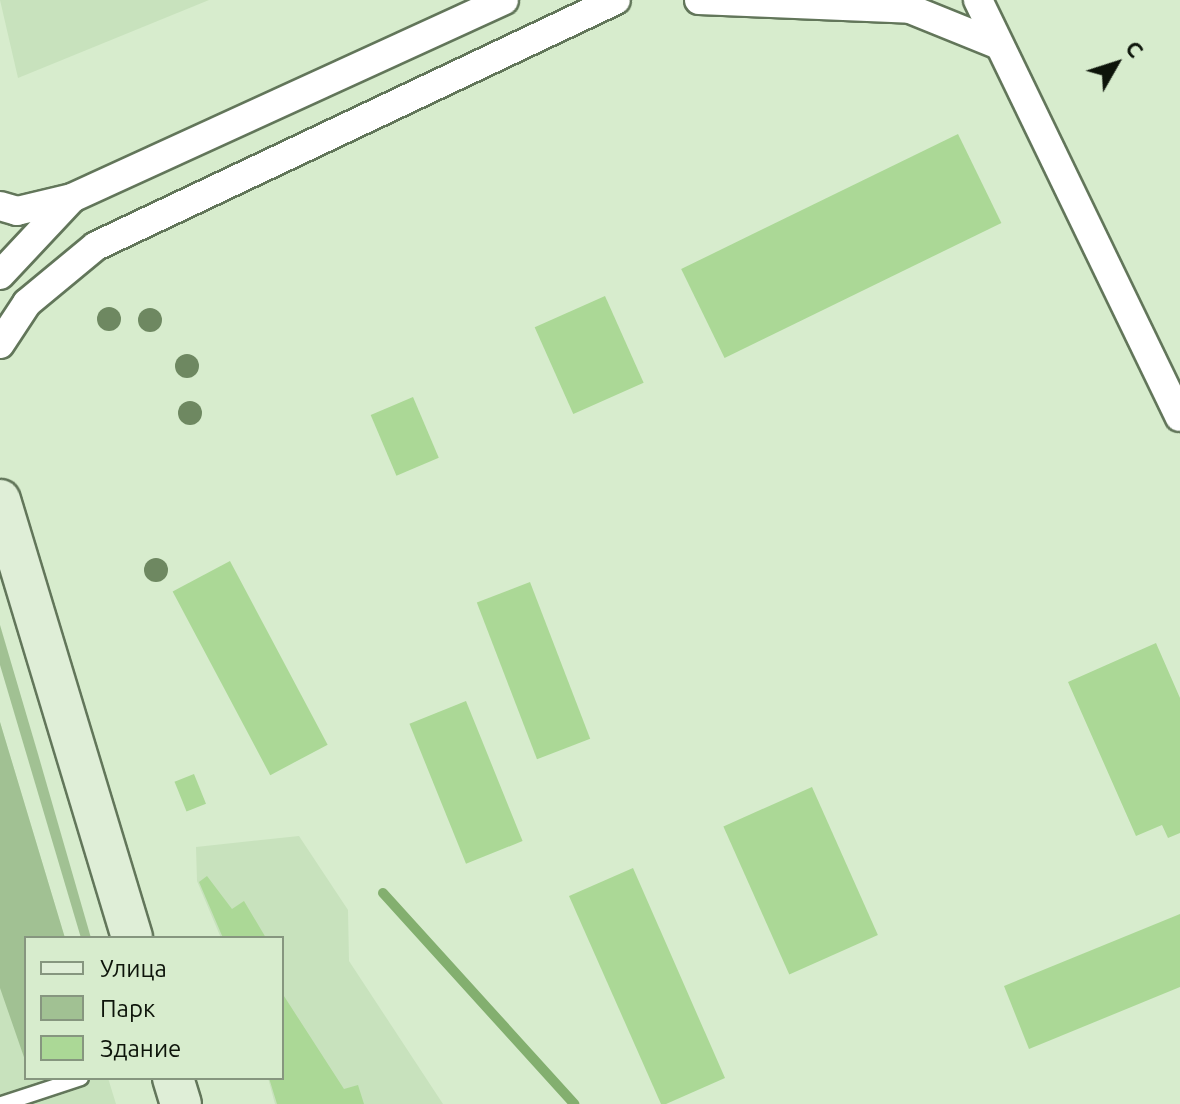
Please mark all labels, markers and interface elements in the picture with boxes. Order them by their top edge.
north arrow [1076,24,1156,104]
text: С [1121,35,1149,62]
legend [24,936,284,1080]
text: Улица [100,955,167,982]
text: Парк [100,995,155,1022]
text: Здание [100,1035,181,1062]

